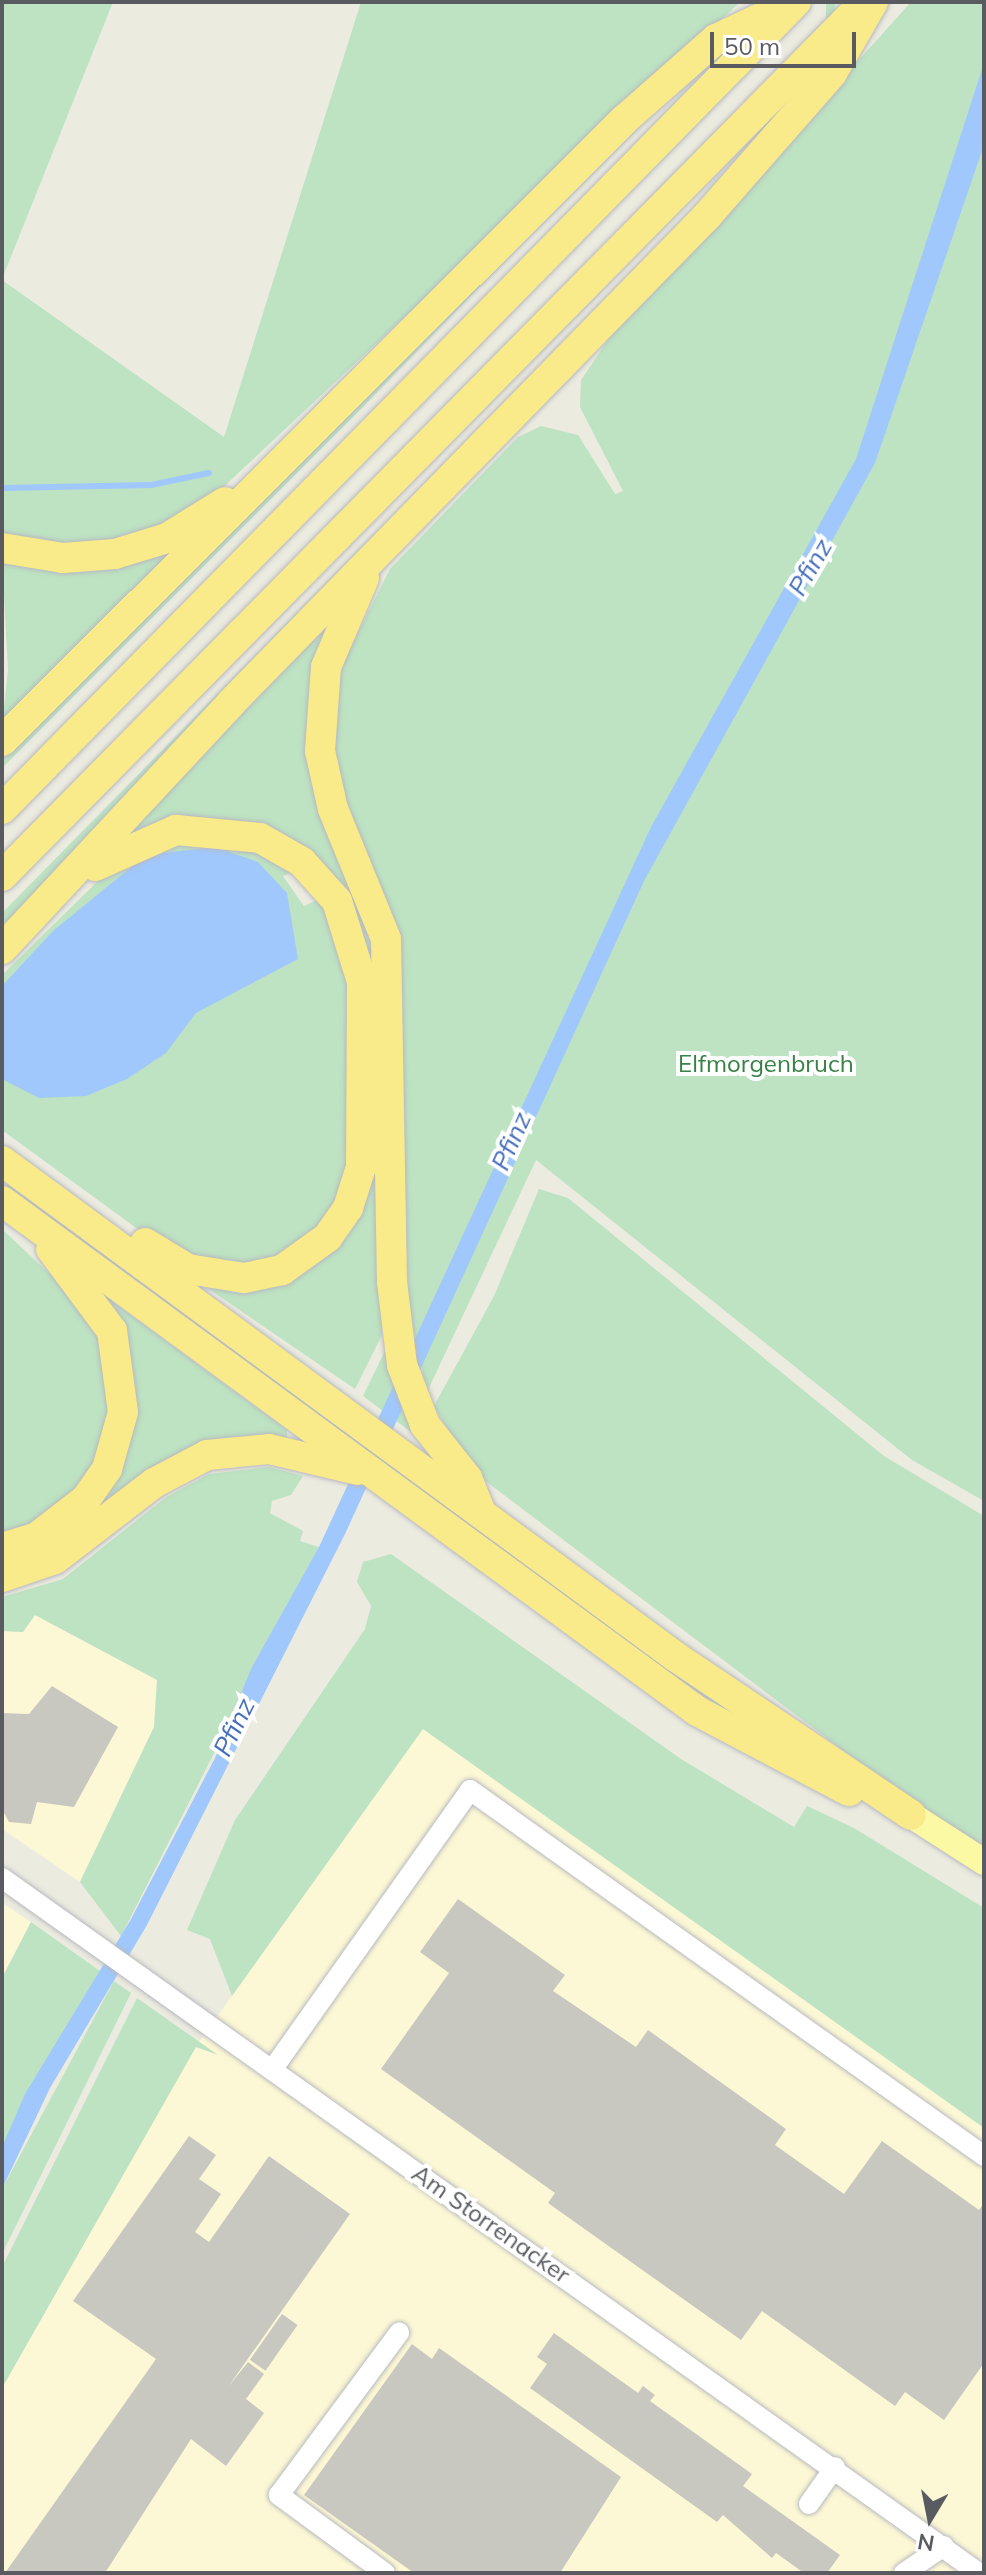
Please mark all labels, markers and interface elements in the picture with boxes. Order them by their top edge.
scale bar [714,16,860,66]
text: 50 m [724,31,780,61]
water label: Pfinz [781,533,839,601]
park label: Elfmorgenbruch [678,1050,854,1078]
water label: Pfinz [484,1107,538,1175]
water label: Pfinz [207,1693,261,1761]
street label: Am Storrenacker [406,2159,576,2289]
north arrow [890,2479,970,2559]
text: N [915,2527,936,2558]

